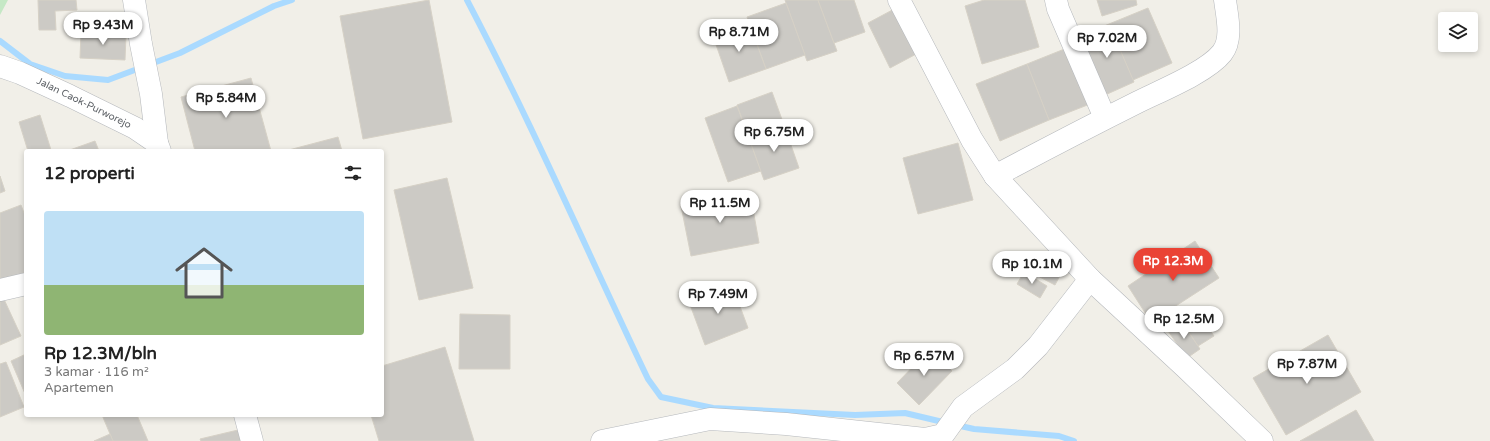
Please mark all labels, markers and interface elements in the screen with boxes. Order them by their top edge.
pin: Rp 9.43M [62,12,144,46]
map controls [1438,12,1478,52]
button: layers [1438,12,1478,52]
text: Rp 9.43M [72,17,134,33]
pin: Rp 8.71M [698,19,780,53]
text: Rp 8.71M [708,24,770,40]
pin: Rp 7.02M [1066,25,1148,59]
text: Rp 7.02M [1077,30,1137,46]
street label: Jalan Caok-Purworejo [35,75,133,131]
pin: Rp 5.84M [185,85,267,119]
text: Rp 5.84M [195,90,257,106]
pin: Rp 6.75M [733,119,815,153]
text: Rp 6.75M [743,124,805,140]
icon: filters [342,162,364,184]
text: 12 properti [44,163,135,184]
pin: Rp 11.5M [679,190,761,224]
text: Rp 11.5M [689,195,751,211]
icon: home [168,237,240,309]
pin: Rp 12.3M [1132,248,1214,282]
pin: Rp 10.1M [991,251,1073,285]
text: Rp 12.3M [1142,253,1204,269]
text: Rp 10.1M [1001,256,1063,272]
pin: Rp 7.49M [677,281,759,315]
text: Rp 7.49M [688,286,748,302]
pin: Rp 12.5M [1143,306,1225,340]
text: Rp 12.5M [1153,311,1215,327]
text: Rp 12.3M/bln [44,343,157,364]
pin: Rp 6.57M [883,343,965,377]
text: Rp 6.57M [893,348,955,364]
pin: Rp 7.87M [1266,351,1348,385]
text: Rp 7.87M [1277,356,1337,372]
text: 3 kamar · 116 m² [44,364,149,380]
text: Apartemen [44,380,114,396]

